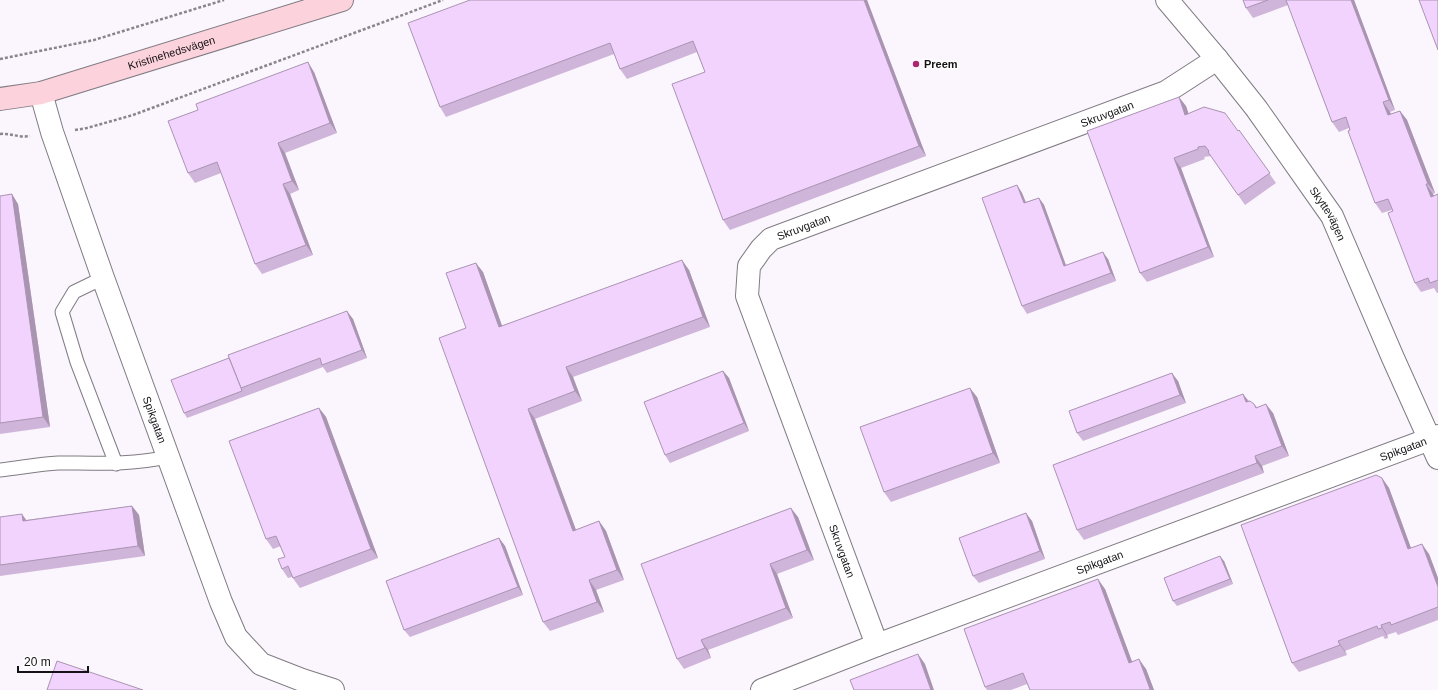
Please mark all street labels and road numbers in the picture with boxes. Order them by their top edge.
street label: Kristinehedsvägen [126,34,217,72]
street label: Skruvgatan [1079,99,1135,129]
street label: Skyttevägen [1307,184,1348,243]
street label: Skruvgatan [775,212,832,242]
street label: Spikgatan [141,395,169,445]
street label: Spikgatan [1378,435,1428,463]
street label: Skruvgatan [827,523,857,579]
street label: Spikgatan [1075,548,1125,576]

